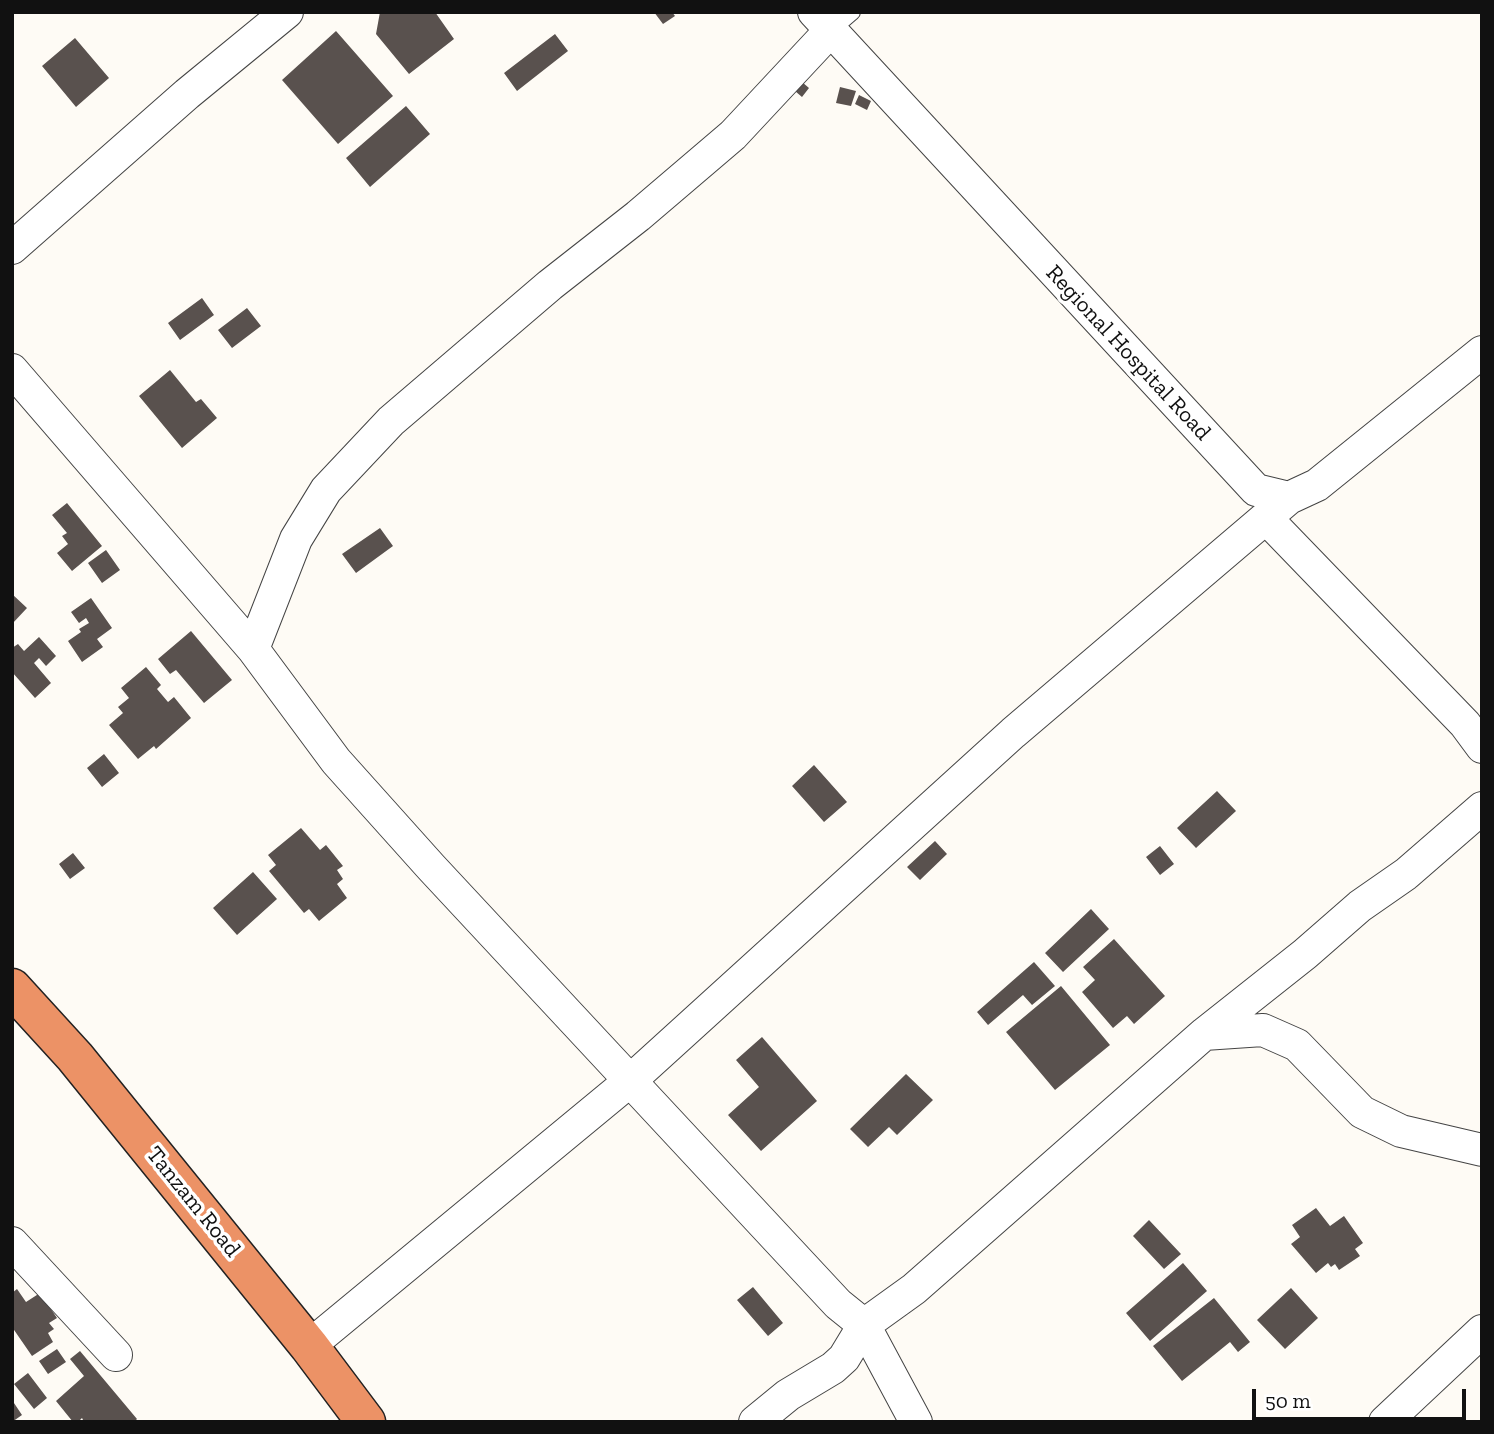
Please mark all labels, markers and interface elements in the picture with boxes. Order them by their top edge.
street label: Regional Hospital Road [1040,260,1216,446]
street label: Tanzam Road [140,1141,246,1263]
scale bar [1256,1374,1470,1418]
text: 50 m [1265,1388,1311,1413]

